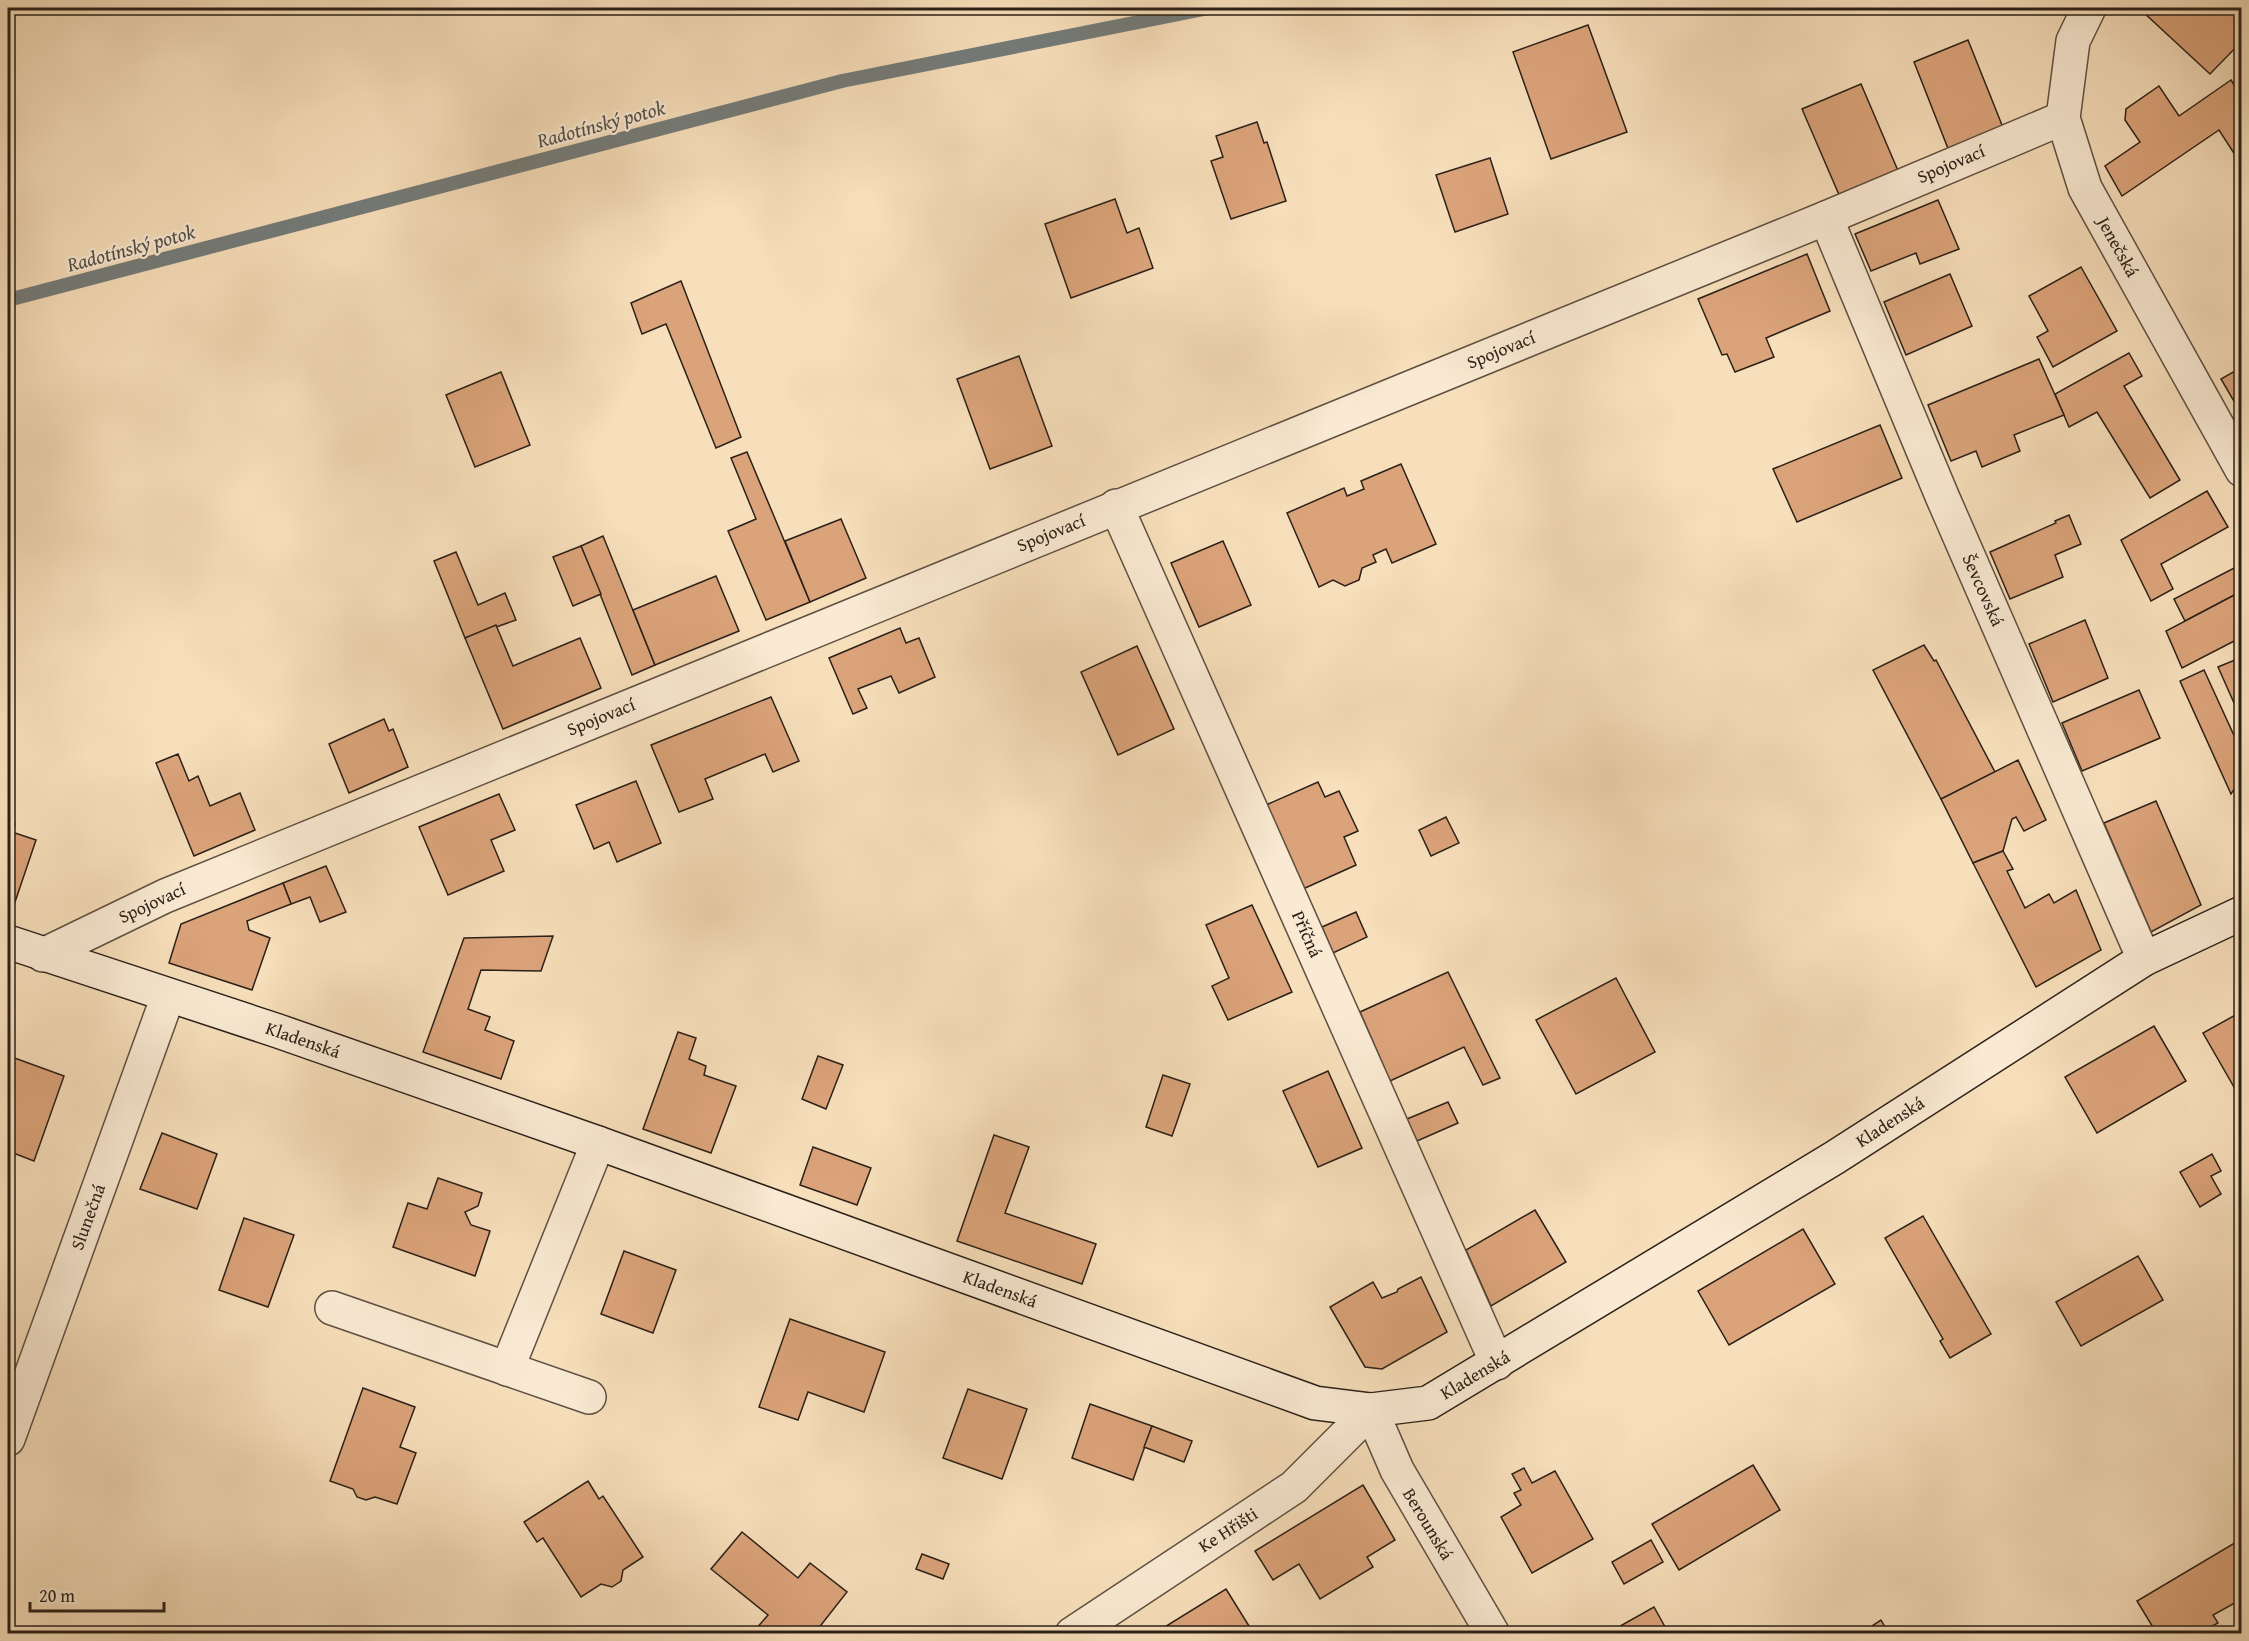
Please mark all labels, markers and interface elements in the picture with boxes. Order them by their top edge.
water label: Radotínský potok [533,92,669,155]
street label: Spojovací [1913,137,1990,190]
street label: Jenečská [2090,210,2146,282]
water label: Radotínský potok [63,216,199,279]
street label: Spojovací [1463,323,1540,375]
street label: Spojovací [1013,506,1090,558]
street label: Ševcovská [1956,549,2012,631]
street label: Spojovací [563,690,640,742]
street label: Spojovací [114,875,191,930]
street label: Příčná [1285,906,1330,962]
street label: Kladenská [262,1014,345,1065]
street label: Kladenská [1850,1089,1930,1154]
street label: Slunečná [63,1179,112,1254]
street label: Kladenská [959,1263,1042,1315]
street label: Kladenská [1435,1343,1515,1406]
street label: Berounská [1396,1483,1461,1565]
street label: Ke Hřišti [1193,1500,1263,1559]
scale bar [30,1575,164,1613]
text: 20 m [39,1582,75,1609]

